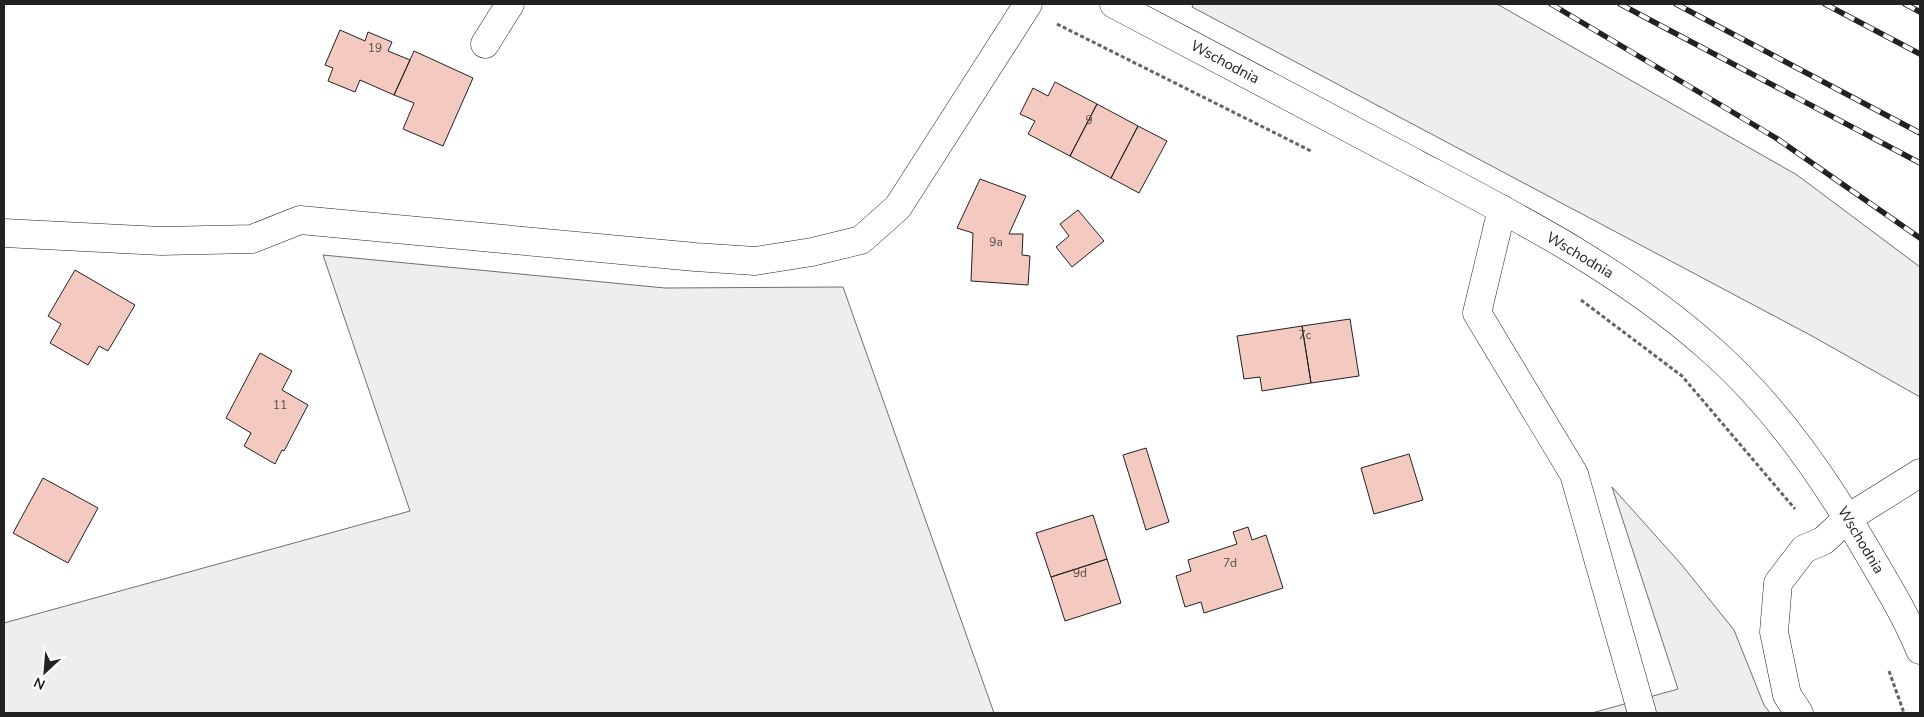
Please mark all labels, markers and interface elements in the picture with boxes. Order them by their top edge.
street label: Wschodnia [1187,35,1263,89]
house number: 19 [368,40,382,56]
house number: 9 [1085,112,1093,128]
street label: Wschodnia [1543,227,1617,283]
house number: 9a [989,234,1003,250]
house number: 7c [1299,327,1312,343]
house number: 11 [273,397,287,413]
street label: Wschodnia [1833,503,1889,577]
house number: 7d [1223,555,1237,571]
house number: 9d [1073,565,1087,581]
north arrow [20,647,70,697]
text: N [31,672,48,694]

